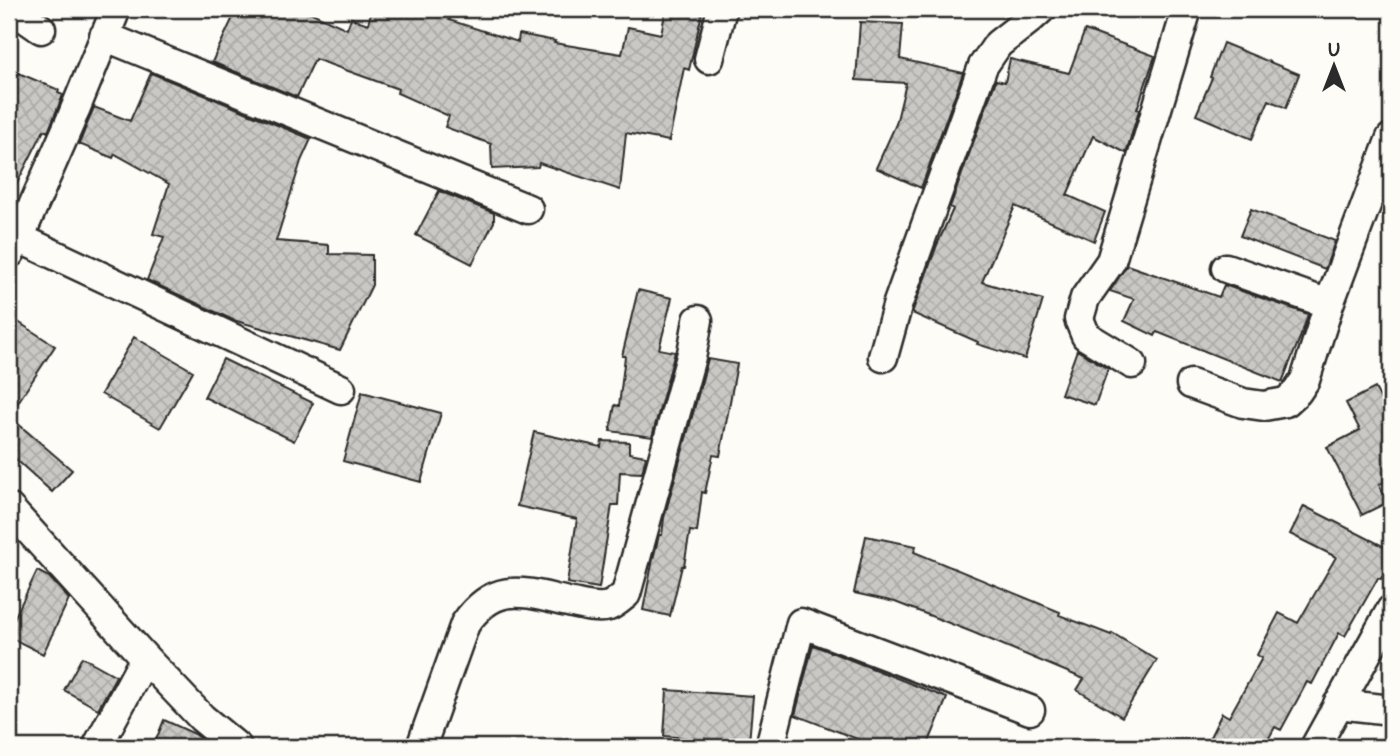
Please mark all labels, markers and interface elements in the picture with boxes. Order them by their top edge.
north arrow [1298,32,1368,102]
text: U [1328,38,1340,62]

